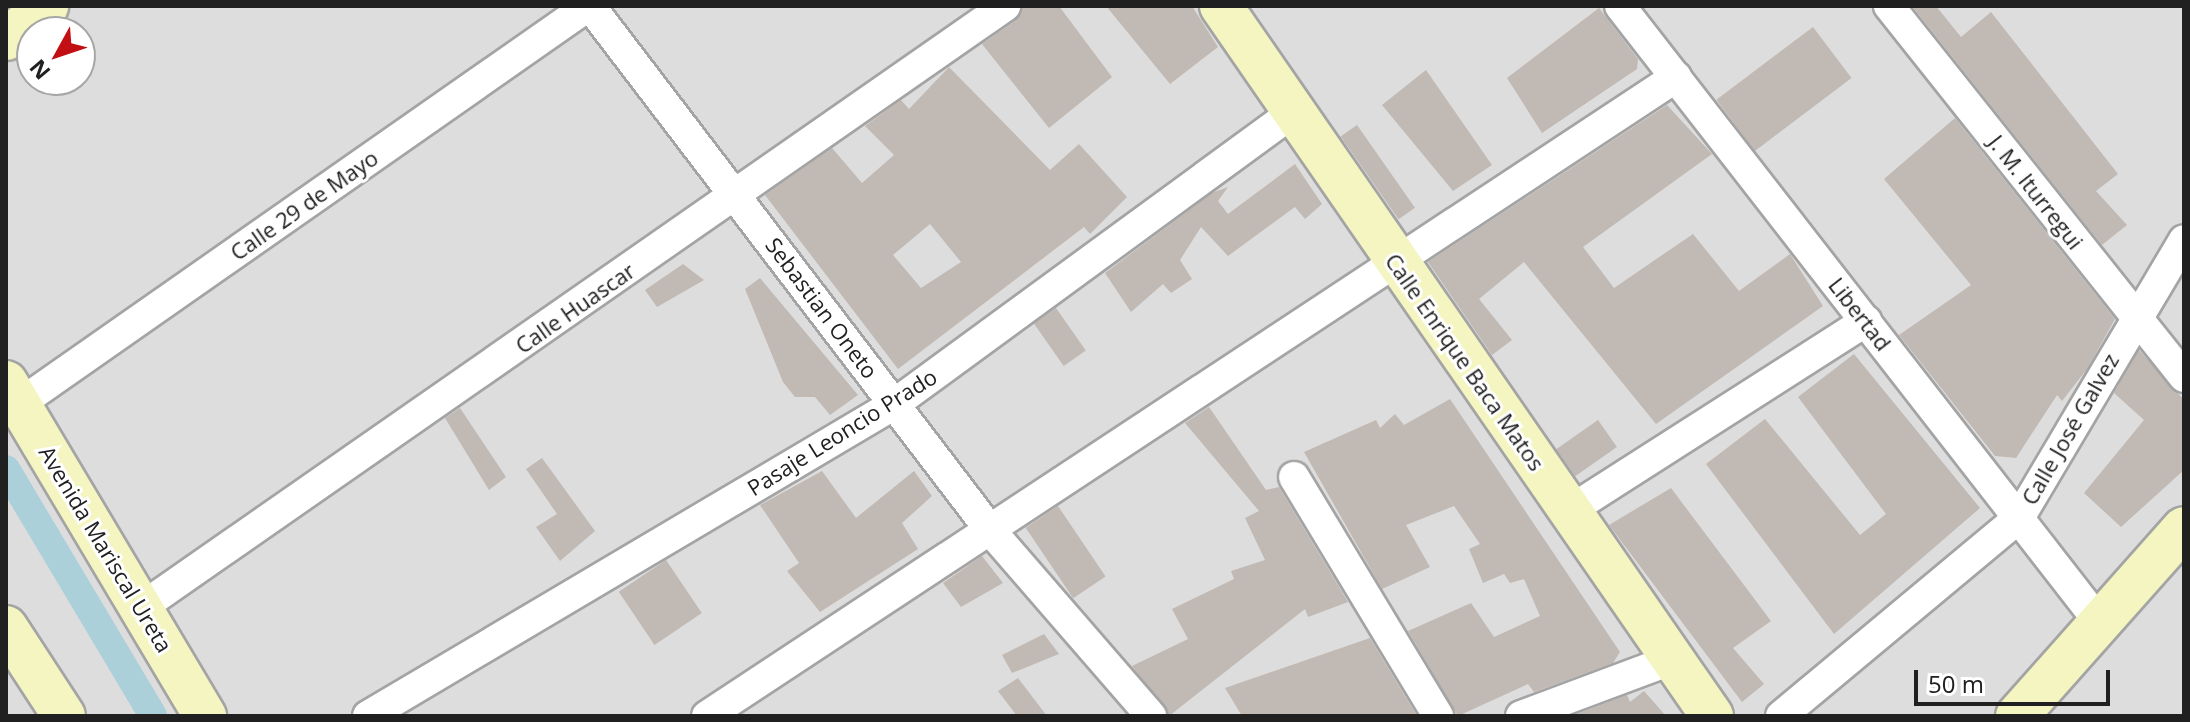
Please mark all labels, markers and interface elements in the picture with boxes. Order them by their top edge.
north arrow [16,16,96,96]
text: N [22,54,56,87]
street label: J. M. Iturregui [1983,130,2089,254]
street label: Calle 29 de Mayo [225,144,383,266]
street label: Sebastian Oneto [760,232,884,384]
street label: Calle Enrique Baca Matos [1380,248,1550,476]
street label: Calle Huascar [510,257,640,359]
street label: Libertad [1823,272,1897,356]
street label: Calle José Galvez [2016,349,2124,509]
street label: Pasaje Leoncio Prado [742,363,942,501]
street label: Avenida Mariscal Ureta [34,441,178,657]
scale bar [1918,654,2114,704]
text: 50 m [1928,667,1984,700]

